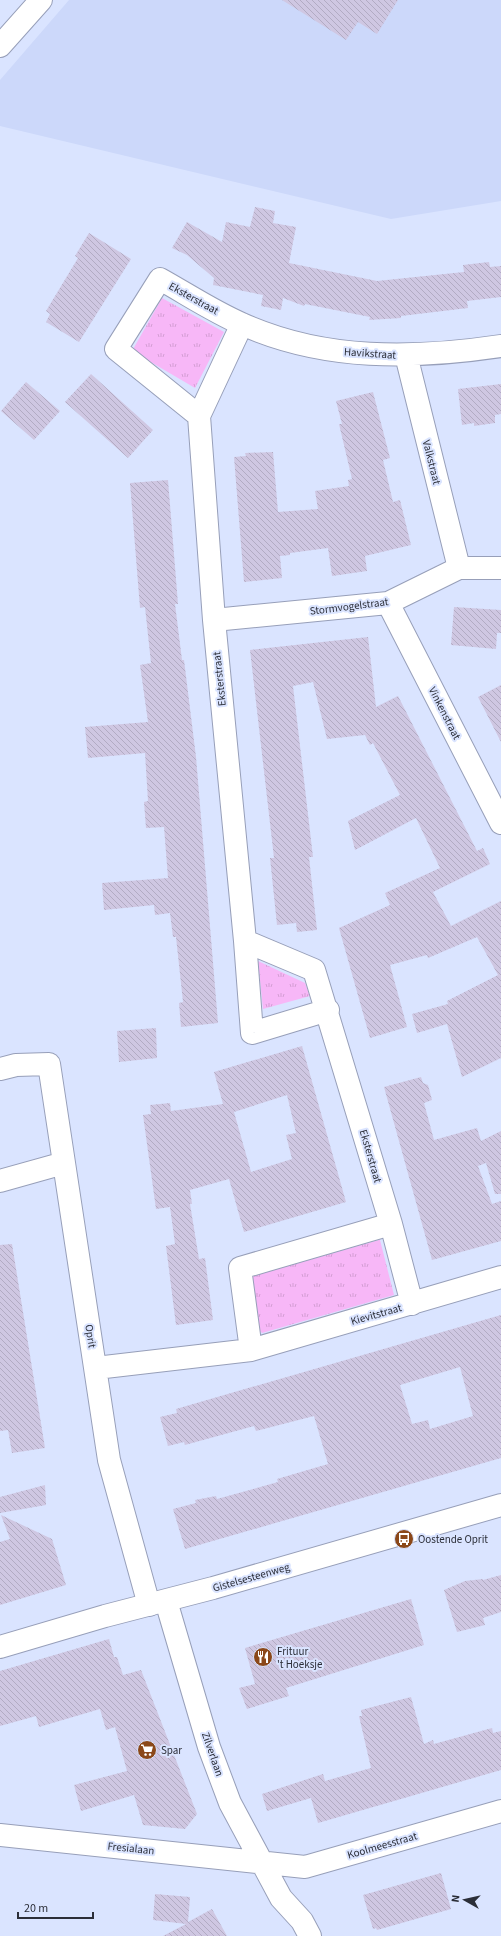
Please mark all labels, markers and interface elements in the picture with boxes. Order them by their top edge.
street label: Eksterstraat [166,279,222,318]
street label: Havikstraat [343,344,397,363]
street label: Valkstraat [419,438,444,486]
street label: Stormvogelstraat [309,594,390,619]
street label: Eksterstraat [209,651,230,707]
street label: Vinkenstraat [425,684,464,742]
street label: Eksterstraat [356,1128,385,1185]
street label: Kievitstraat [349,1300,404,1329]
street label: Oprit [81,1323,100,1349]
bus stop icon: Oostende Oprit [393,1528,415,1550]
place label: Oostende Oprit [418,1532,488,1547]
street label: Gistelsesteenweg [211,1559,292,1596]
place label: Frituur 't Hoeksje [277,1644,323,1672]
restaurant icon: Frituur 't Hoeksje [252,1646,274,1668]
street label: Zilverlaan [198,1730,227,1778]
supermarket icon: Spar [136,1739,158,1761]
place label: Spar [161,1743,182,1758]
street label: Koolmeesstraat [345,1828,419,1863]
street label: Fresialaan [107,1839,155,1858]
north arrow [445,1880,485,1920]
scale bar [18,1894,93,1920]
text: N [448,1894,464,1903]
text: 20 m [24,1900,48,1917]

